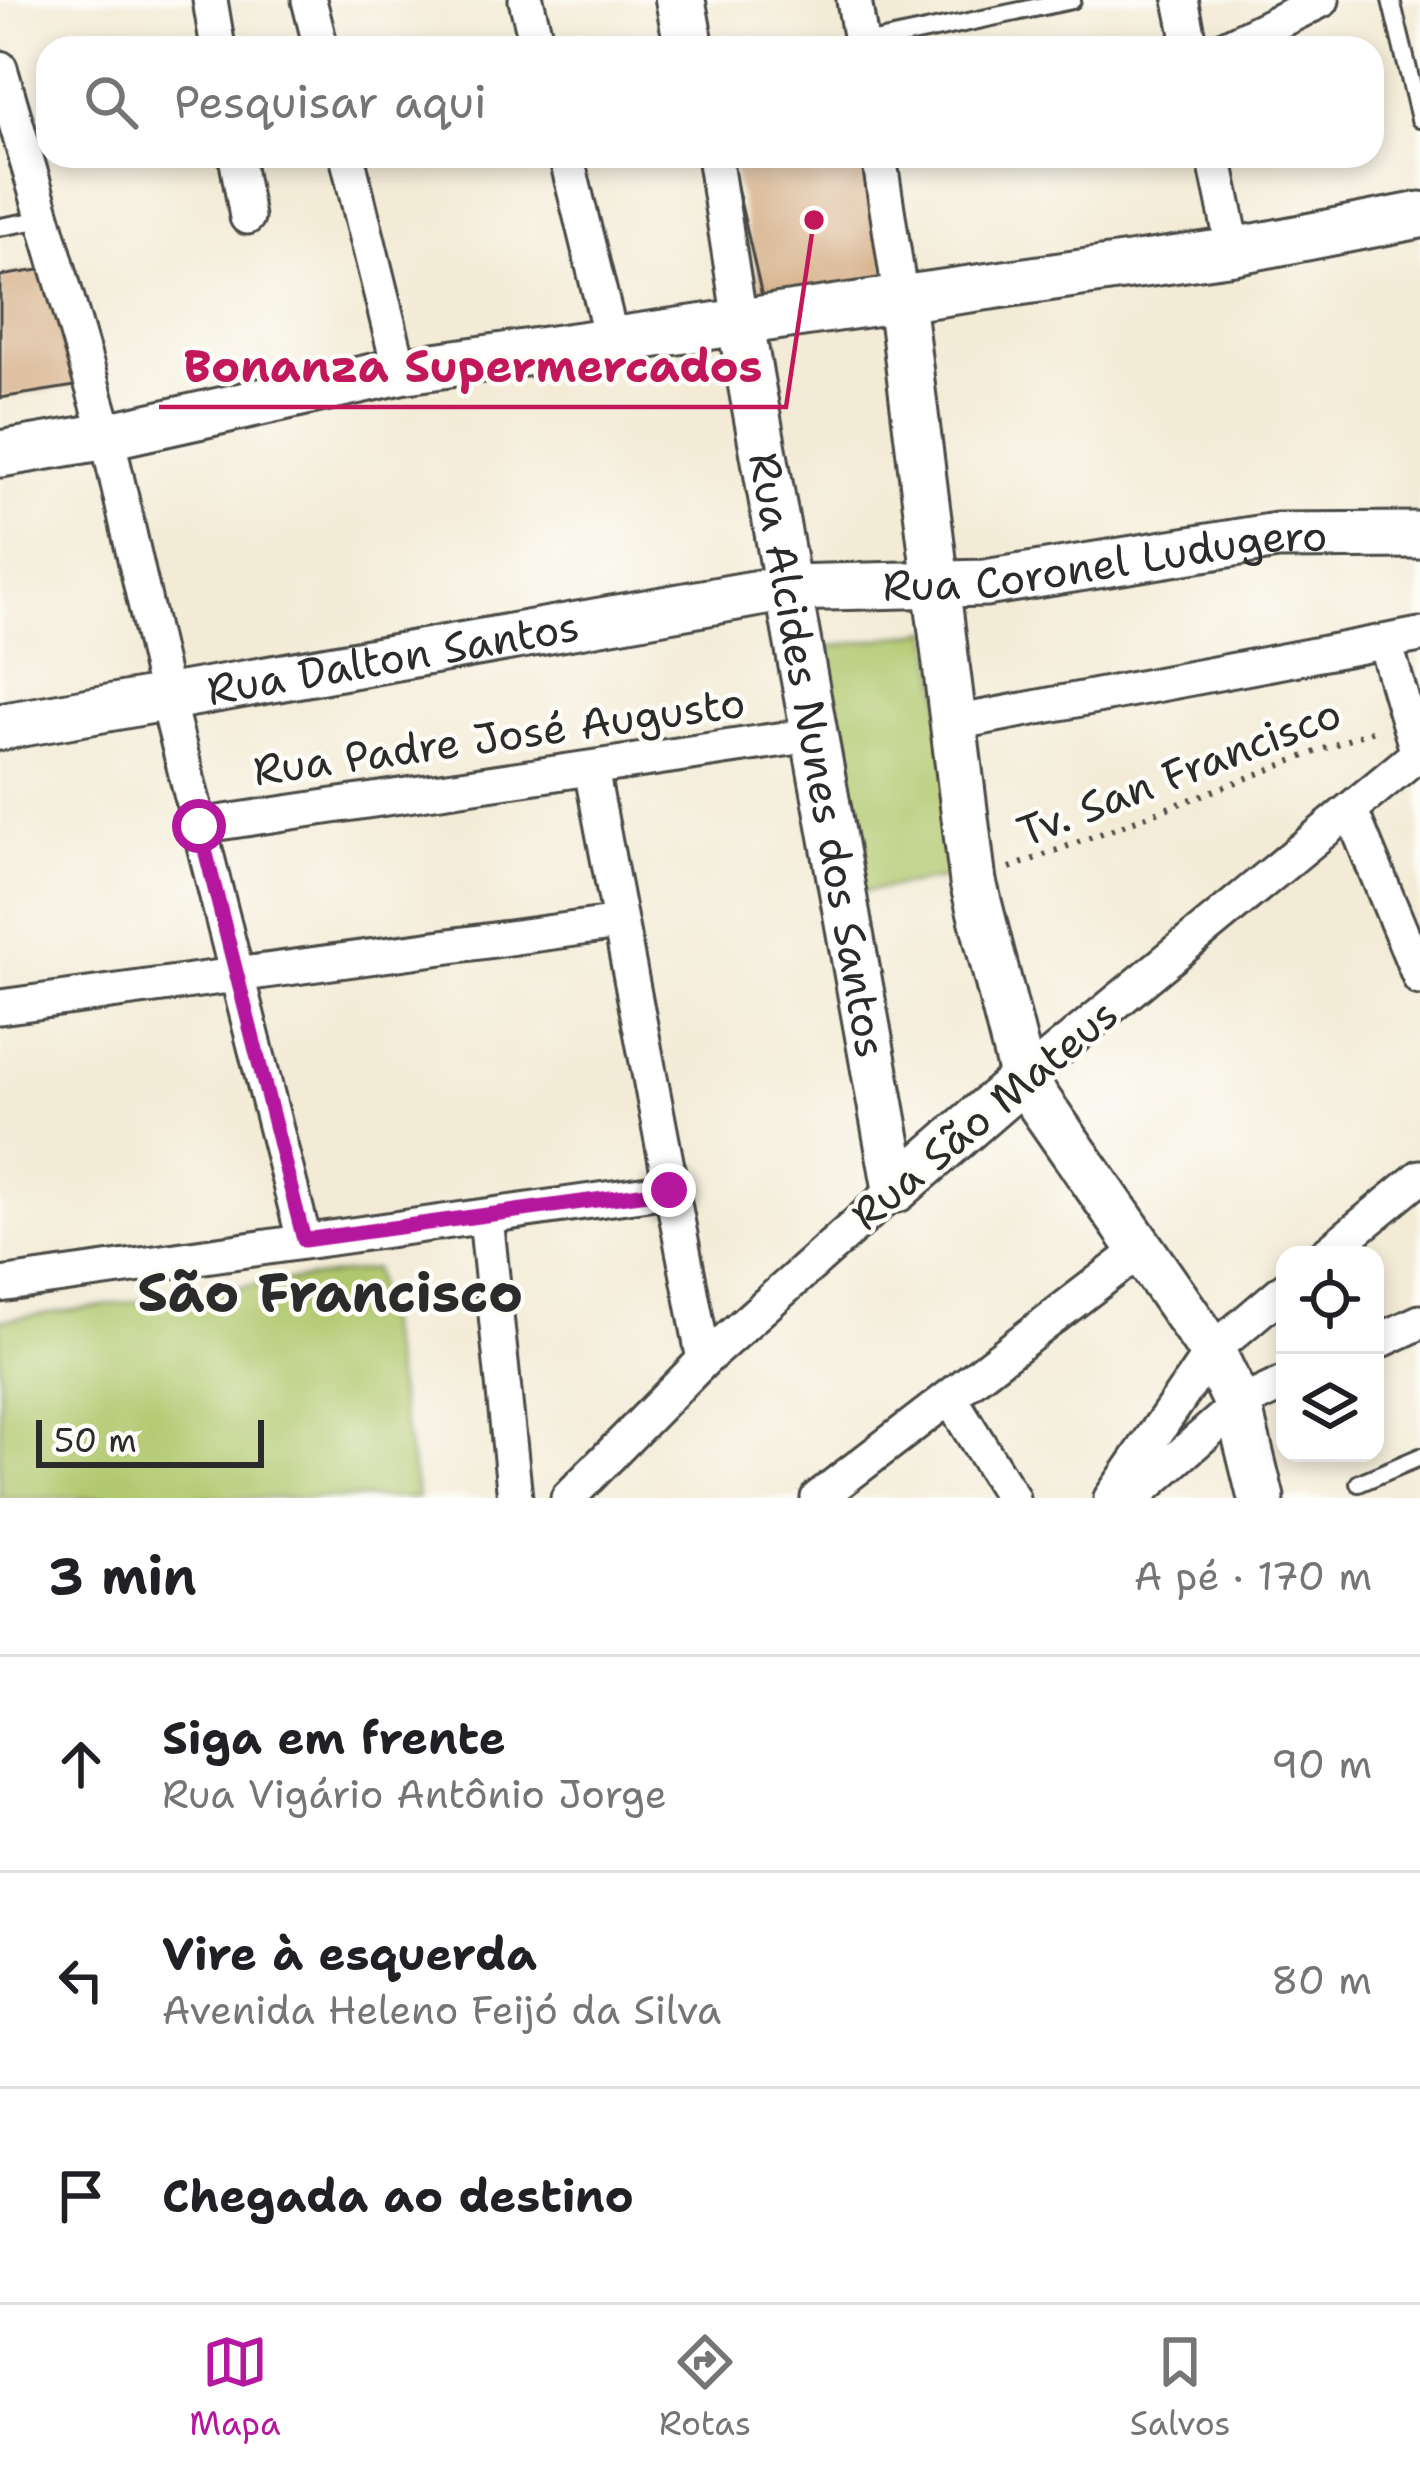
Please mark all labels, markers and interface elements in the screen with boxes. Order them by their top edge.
search box [36,36,1384,168]
icon: search [78,69,144,135]
text: Pesquisar aqui [174,72,487,132]
callout: Bonanza Supermercados [159,326,786,407]
text: Bonanza Supermercados [183,336,763,396]
street label: Rua Alcides Nunes dos Santos [736,448,900,1062]
street label: Rua Coronel Ludugero [882,507,1327,614]
street label: Rua Dalton Santos [203,597,583,718]
street label: Rua Padre José Augusto [249,674,749,798]
street label: Tv. San Francisco [1009,685,1349,859]
route start [172,799,226,853]
street label: Rua São Mateus [839,986,1129,1242]
route end [642,1163,696,1217]
map controls [1276,1246,1384,1462]
button: locate [1276,1246,1384,1354]
district label: São Francisco [137,1256,523,1328]
button: layers [1276,1354,1384,1462]
scale bar [36,1414,264,1467]
text: 50 m [54,1418,137,1463]
text: 3 min [48,1542,197,1610]
text: A pé · 170 m [1134,1550,1372,1602]
text: Siga em frente [162,1708,506,1768]
icon: ahead [48,1731,114,1797]
text: 90 m [1271,1738,1372,1790]
text: Rua Vigário Antônio Jorge [162,1768,667,1820]
text: Vire à esquerda [162,1924,537,1984]
icon: left [48,1947,114,2013]
text: 80 m [1271,1954,1372,2006]
text: Avenida Heleno Feijó da Silva [162,1984,721,2036]
icon: arrive [48,2163,114,2229]
text: Chegada ao destino [162,2166,634,2226]
tab: Mapa [189,2329,281,2446]
tab: Rotas [659,2329,751,2446]
tab: Salvos [1130,2329,1231,2446]

